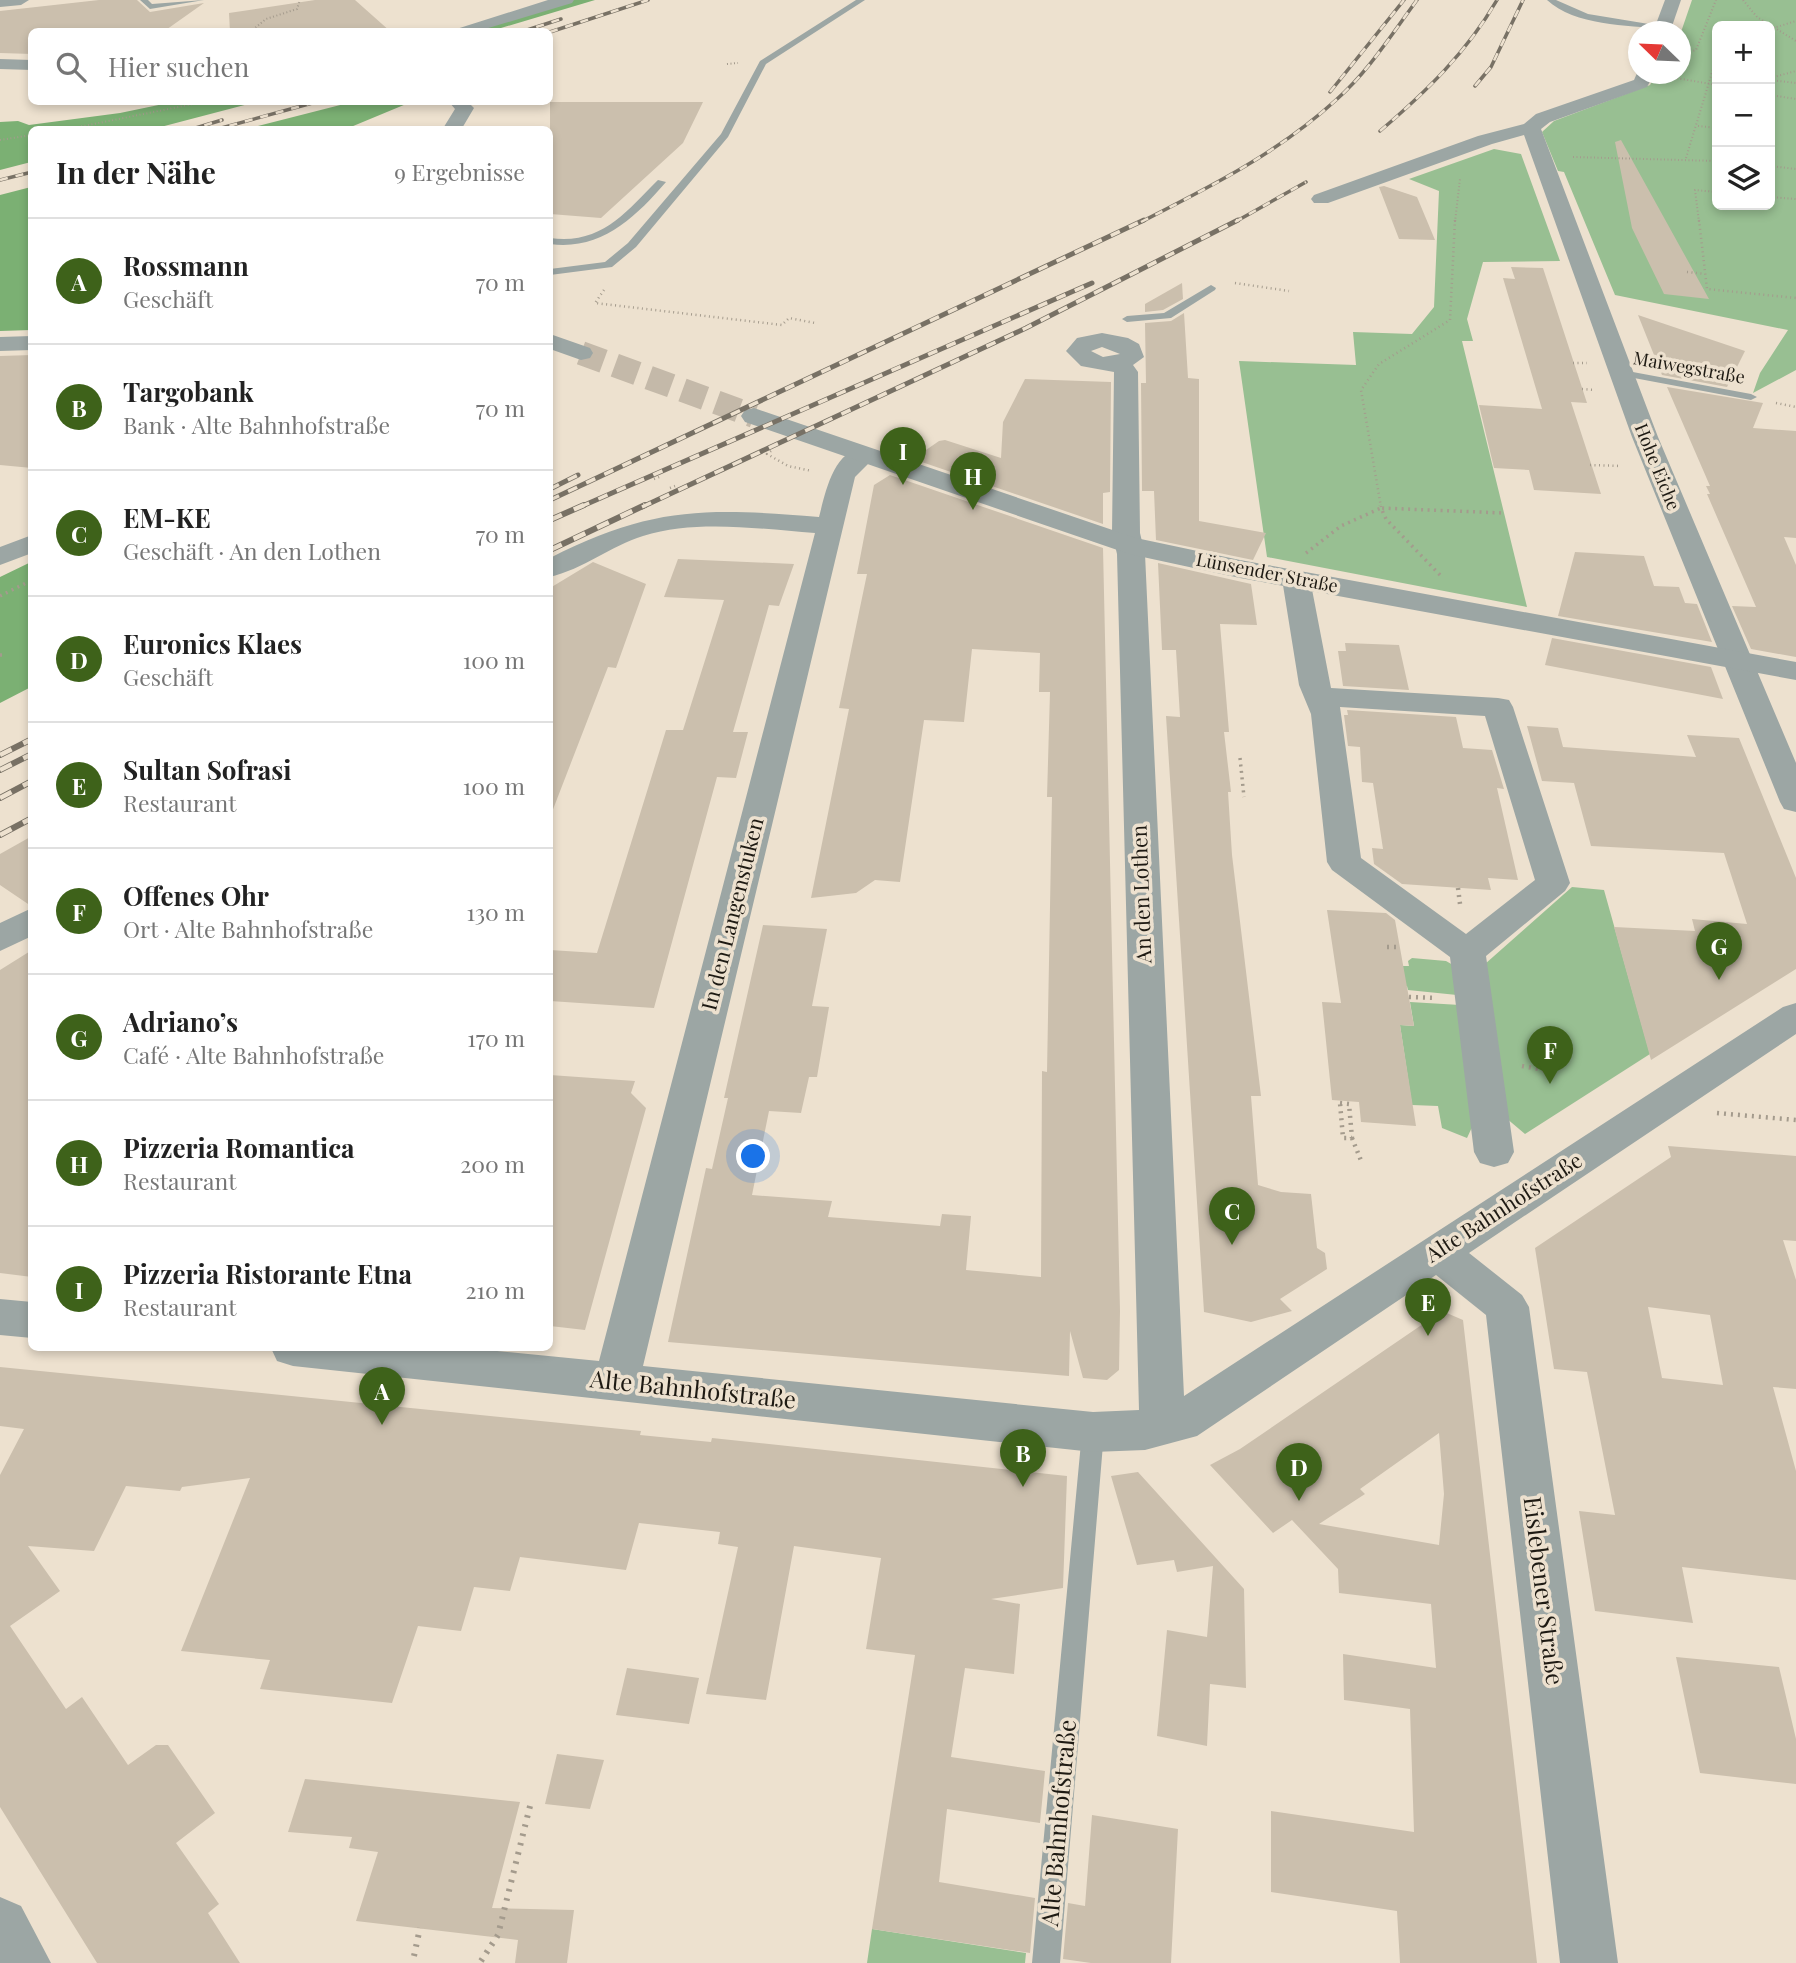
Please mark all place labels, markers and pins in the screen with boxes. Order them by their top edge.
pin: I [880,427,926,485]
pin: H [950,452,996,510]
pin: G [1696,922,1742,980]
pin: F [1527,1026,1573,1084]
pin: C [1209,1187,1255,1245]
pin: E [1405,1278,1451,1336]
pin: A [359,1367,405,1425]
pin: B [1000,1429,1046,1487]
pin: D [1276,1443,1322,1501]

